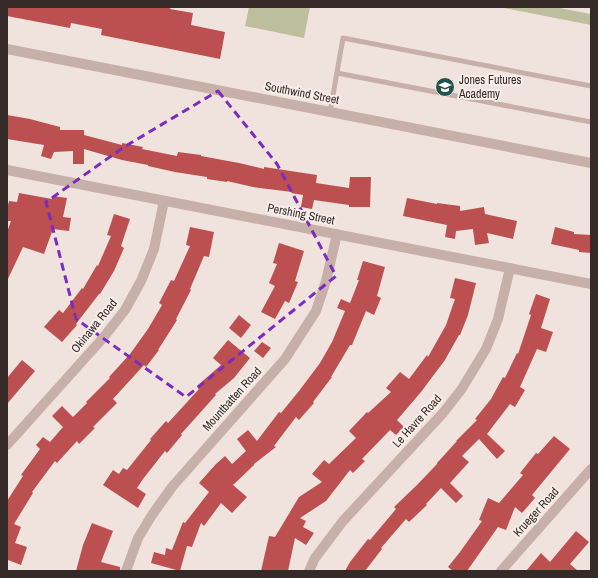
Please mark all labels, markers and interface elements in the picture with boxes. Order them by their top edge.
place label: Jones Futures Academy [458,72,521,102]
school or university icon: Jones Futures Academy [434,76,456,98]
street label: Southwind Street [263,78,341,108]
street label: Pershing Street [266,200,336,228]
street label: Okinawa Road [67,296,121,356]
street label: Mountbatten Road [199,364,265,434]
street label: Le Havre Road [389,391,445,451]
street label: Krueger Road [510,484,562,540]

